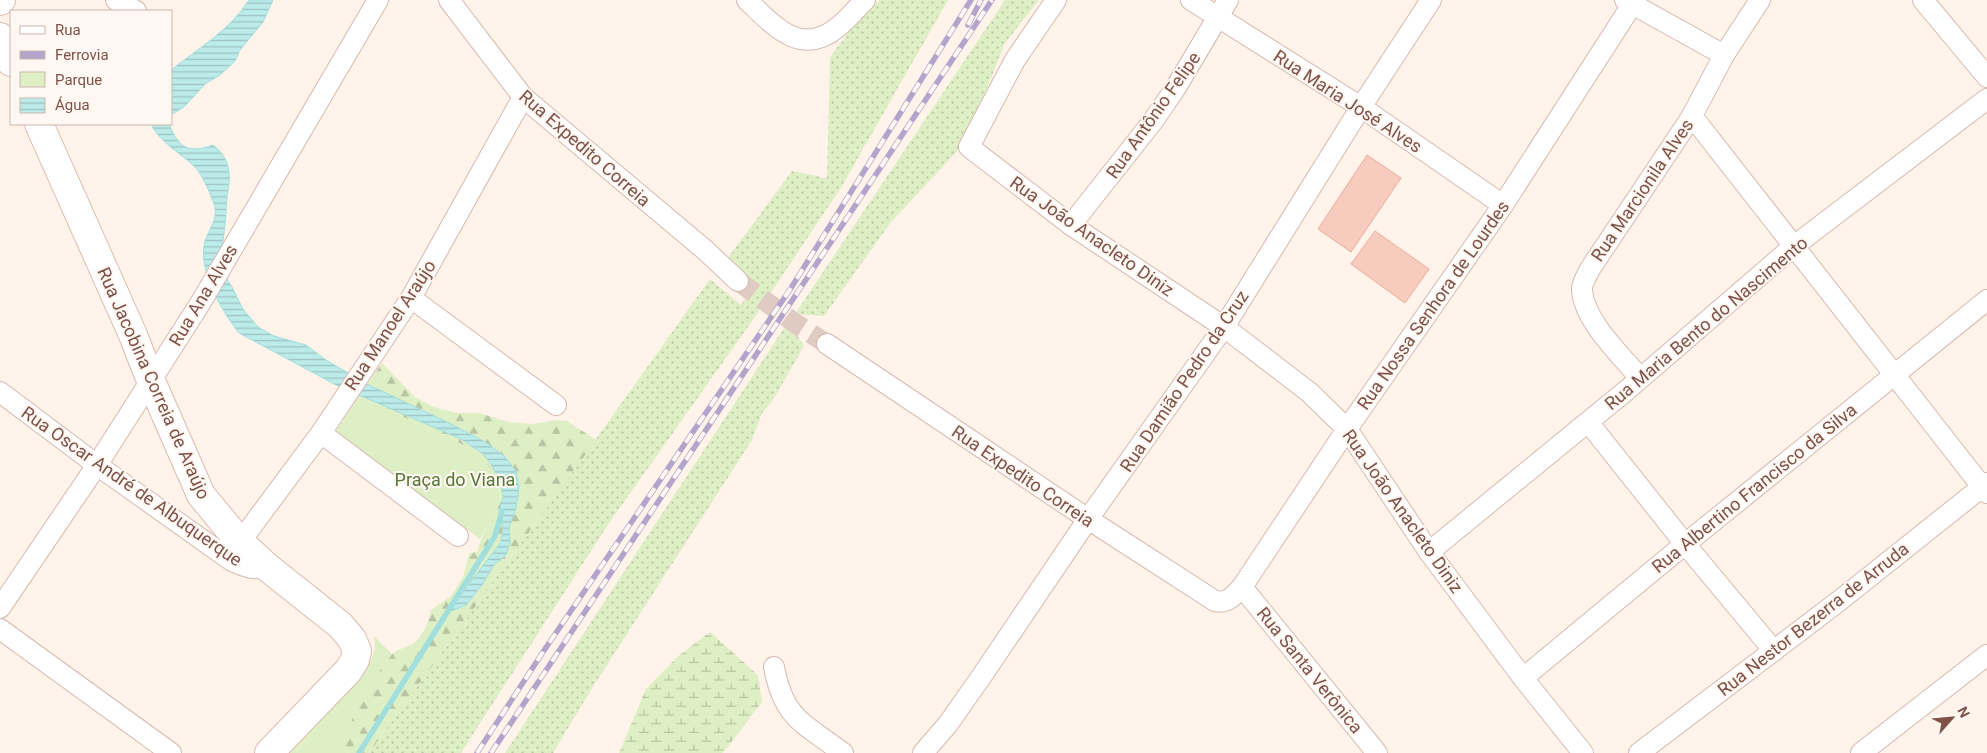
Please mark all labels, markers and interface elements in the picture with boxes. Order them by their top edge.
legend [10,10,172,125]
text: Rua [55,21,81,39]
street label: Rua Maria José Alves [1270,45,1426,157]
text: Ferrovia [55,46,109,64]
street label: Rua Antônio Felipe [1101,48,1205,182]
text: Parque [55,71,102,89]
street label: Rua Expedito Correia [515,85,655,211]
text: Água [55,96,90,114]
street label: Rua Marcionila Alves [1587,115,1697,265]
street label: Rua João Anacleto Diniz [1006,172,1178,300]
street label: Rua Nossa Senhora de Lourdes [1353,196,1513,414]
street label: Rua Maria Bento do Nascimento [1600,232,1812,414]
street label: Rua Ana Alves [164,240,242,350]
street label: Rua Manoel Araújo [340,256,440,394]
street label: Rua Jacobina Correia de Araújo [93,264,215,502]
street label: Rua Damião Pedro da Cruz [1115,286,1253,476]
street label: Rua Albertino Francisco da Silva [1647,399,1861,577]
street label: Rua Oscar André de Albuquerque [18,402,246,570]
street label: Rua Expedito Correia [948,421,1098,531]
street label: Rua João Anacleto Diniz [1339,425,1467,597]
park label: Praça do Viana [395,469,515,490]
street label: Rua Nestor Bezerra de Arruda [1713,538,1913,700]
street label: Rua Santa Verônica [1253,603,1367,737]
north arrow [1927,693,1977,743]
text: N [1954,704,1973,720]

